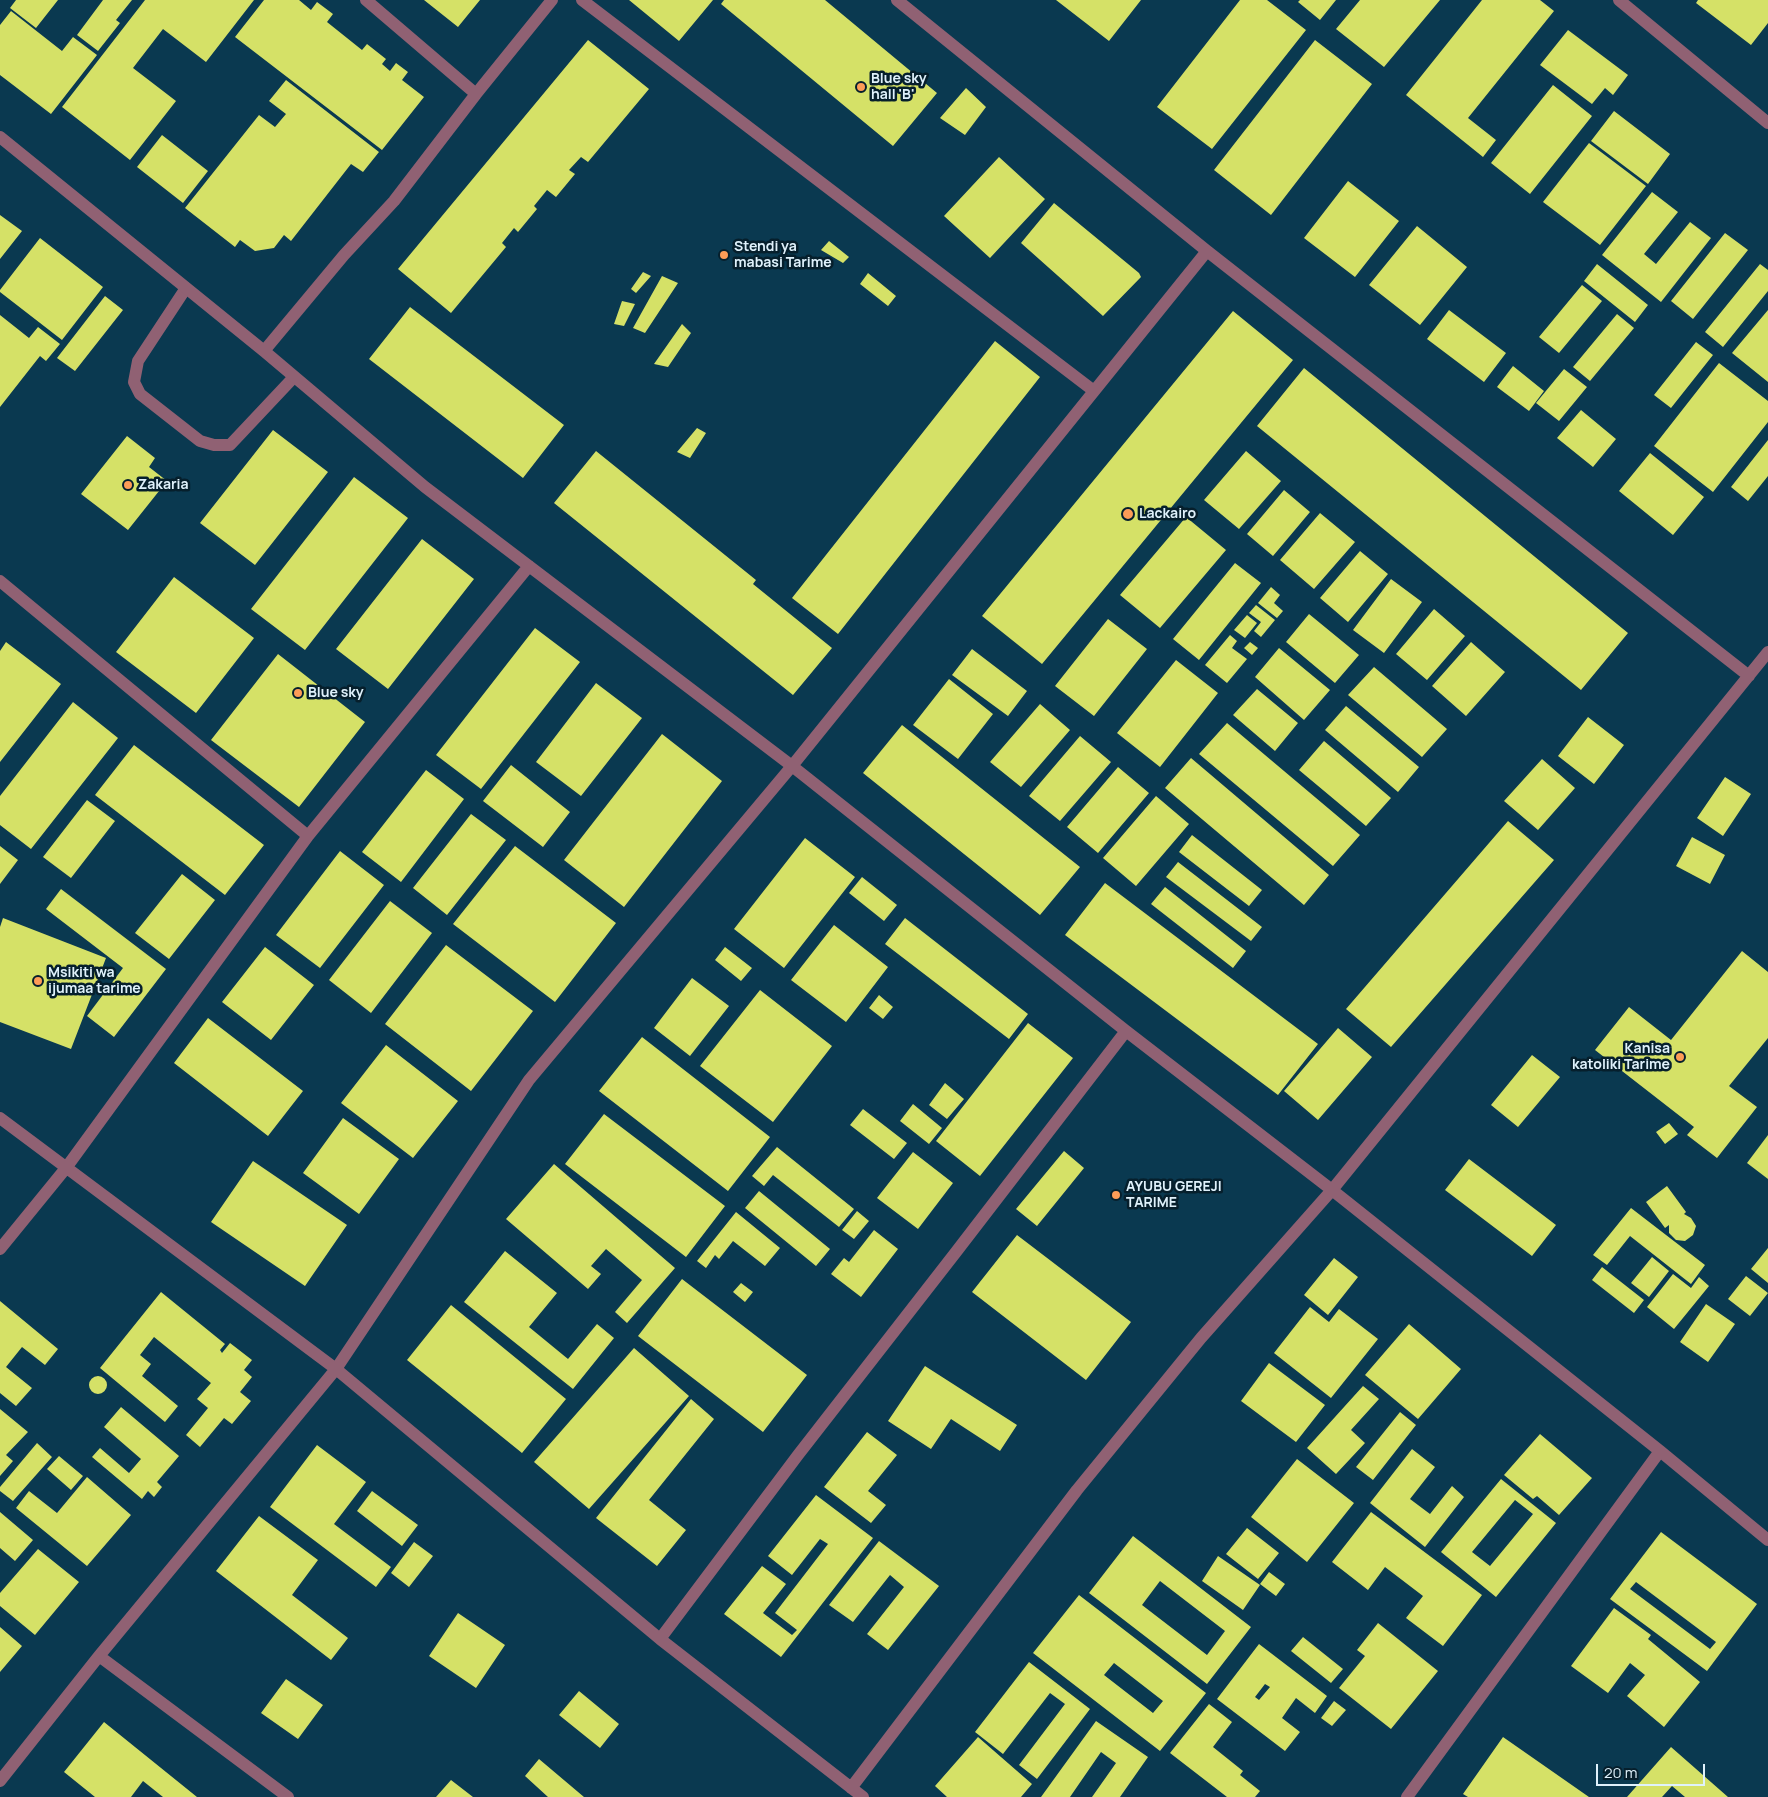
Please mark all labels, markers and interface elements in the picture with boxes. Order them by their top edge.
place label: Blue sky hall 'B' [871,71,927,104]
marker: Blue sky hall 'B' [855,81,867,93]
place label: Stendi ya mabasi Tarime [734,239,832,272]
marker: Stendi ya mabasi Tarime [718,249,730,261]
place label: Zakaria [138,477,189,493]
marker: Zakaria [122,479,134,491]
place label: Lackairo [1139,506,1196,522]
marker: Lackairo [1121,507,1135,521]
place label: Blue sky [308,685,364,701]
marker: Blue sky [292,687,304,699]
place label: Msikiti wa ijumaa tarime [48,965,141,998]
marker: Msikiti wa ijumaa tarime [32,975,44,987]
place label: Kanisa katoliki Tarime [1572,1041,1670,1074]
marker: Kanisa katoliki Tarime [1674,1051,1686,1063]
place label: AYUBU GEREJI TARIME [1126,1179,1222,1212]
marker: AYUBU GEREJI TARIME [1110,1189,1122,1201]
scale bar [1598,1754,1707,1786]
text: 20 m [1604,1762,1637,1783]

